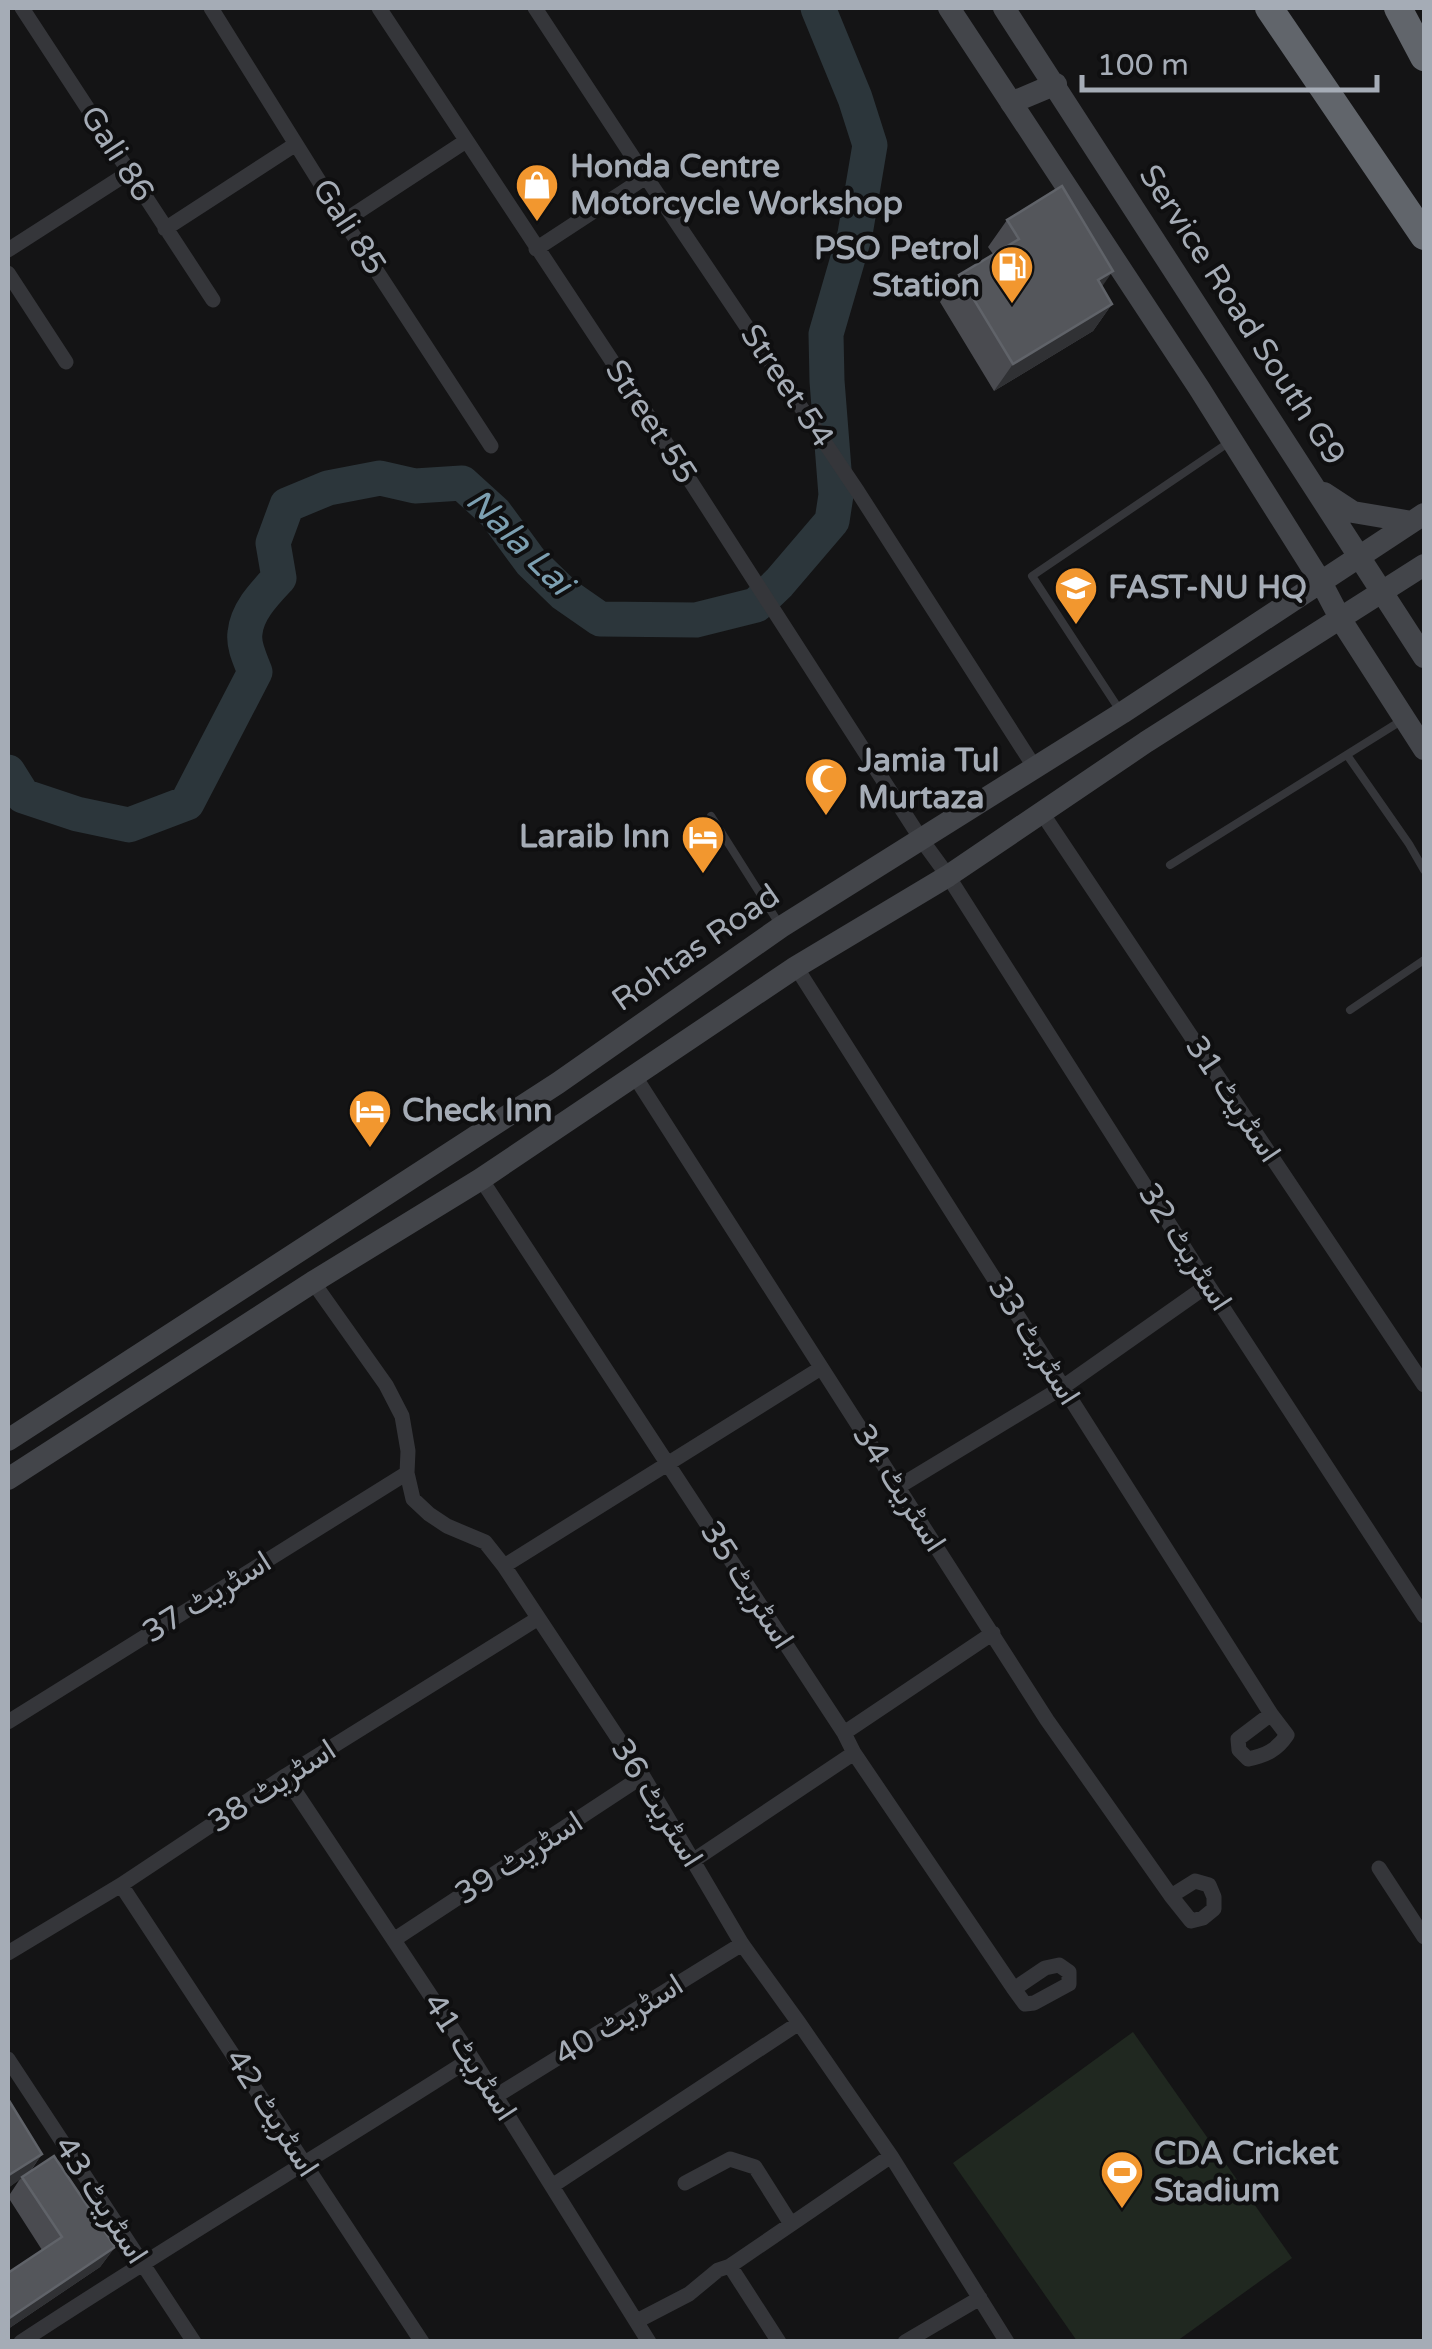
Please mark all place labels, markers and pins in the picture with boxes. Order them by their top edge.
place label: Honda Centre Motorcycle Workshop [570,148,903,223]
shop icon: Honda Centre Motorcycle Workshop [514,162,560,223]
place label: PSO Petrol Station [814,230,980,305]
fuel station icon: PSO Petrol Station [989,244,1035,305]
school or university icon: FAST-NU HQ [1053,565,1099,626]
place label: FAST-NU HQ [1108,569,1307,607]
place label: Jamia Tul Murtaza [857,742,1000,817]
mosque icon: Jamia Tul Murtaza [803,756,849,817]
hotel icon: Laraib Inn [680,814,726,875]
place label: Laraib Inn [519,818,670,856]
hotel icon: Check Inn [347,1088,393,1149]
place label: Check Inn [402,1092,552,1130]
place label: CDA Cricket Stadium [1154,2135,1340,2210]
sports icon: CDA Cricket Stadium [1099,2149,1145,2210]

